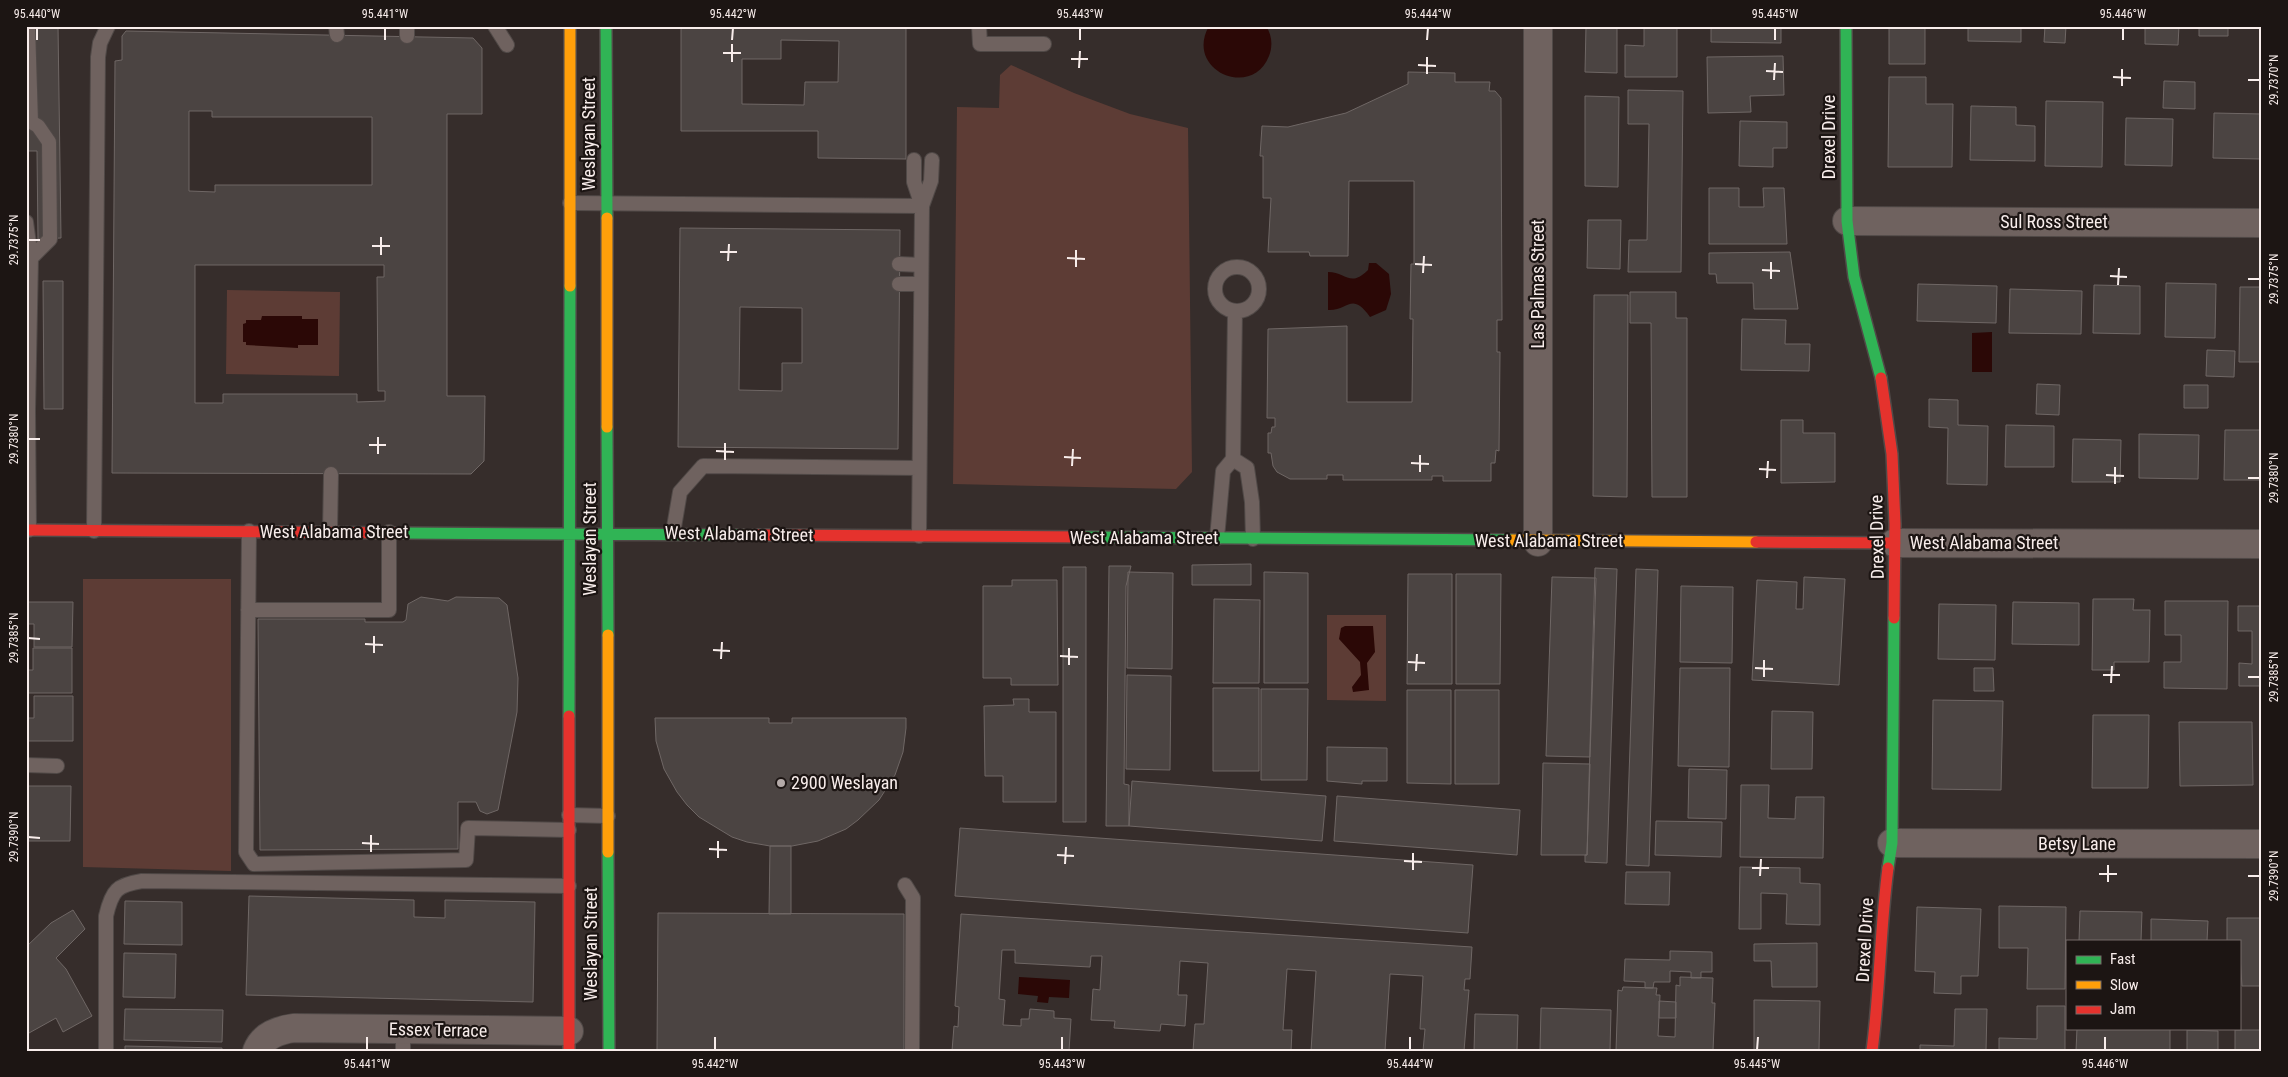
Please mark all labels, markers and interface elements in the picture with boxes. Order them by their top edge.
text: 95.440°W [14,7,60,21]
text: 95.441°W [362,7,408,21]
text: 95.442°W [710,7,756,21]
text: 95.443°W [1057,7,1103,21]
text: 95.444°W [1405,7,1451,21]
text: 95.445°W [1752,7,1798,21]
text: 95.446°W [2100,7,2146,21]
text: 29.7370°N [2267,55,2281,105]
street label: Weslayan Street [578,77,599,191]
street label: Drexel Drive [1818,95,1839,179]
street label: Sul Ross Street [2000,211,2108,232]
text: 29.7375°N [7,215,21,265]
street label: Las Palmas Street [1527,220,1548,348]
text: 29.7375°N [2267,254,2281,304]
text: 29.7380°N [7,414,21,464]
text: 29.7380°N [2267,453,2281,503]
street label: Weslayan Street [579,482,600,596]
street label: Drexel Drive [1865,495,1888,579]
street label: West Alabama Street [260,521,408,542]
street label: West Alabama Street [665,522,814,545]
street label: West Alabama Street [1070,527,1218,548]
street label: West Alabama Street [1475,530,1623,551]
street label: West Alabama Street [1910,532,2058,553]
text: 29.7385°N [7,613,21,663]
text: 29.7385°N [2267,652,2281,702]
place label: 2900 Weslayan [791,772,898,793]
marker: 2900 Weslayan [775,777,787,789]
text: 29.7390°N [7,812,21,862]
street label: Betsy Lane [2038,833,2116,854]
text: 29.7390°N [2267,851,2281,901]
street label: Weslayan Street [580,887,601,1001]
street label: Drexel Drive [1852,897,1877,983]
legend [2066,940,2240,1030]
text: Fast [2110,950,2135,968]
text: Slow [2110,976,2139,994]
text: Jam [2110,1000,2136,1018]
street label: Essex Terrace [389,1018,487,1041]
text: 95.441°W [344,1057,390,1071]
text: 95.442°W [692,1057,738,1071]
text: 95.443°W [1039,1057,1085,1071]
text: 95.444°W [1387,1057,1433,1071]
text: 95.445°W [1734,1057,1780,1071]
text: 95.446°W [2082,1057,2128,1071]

